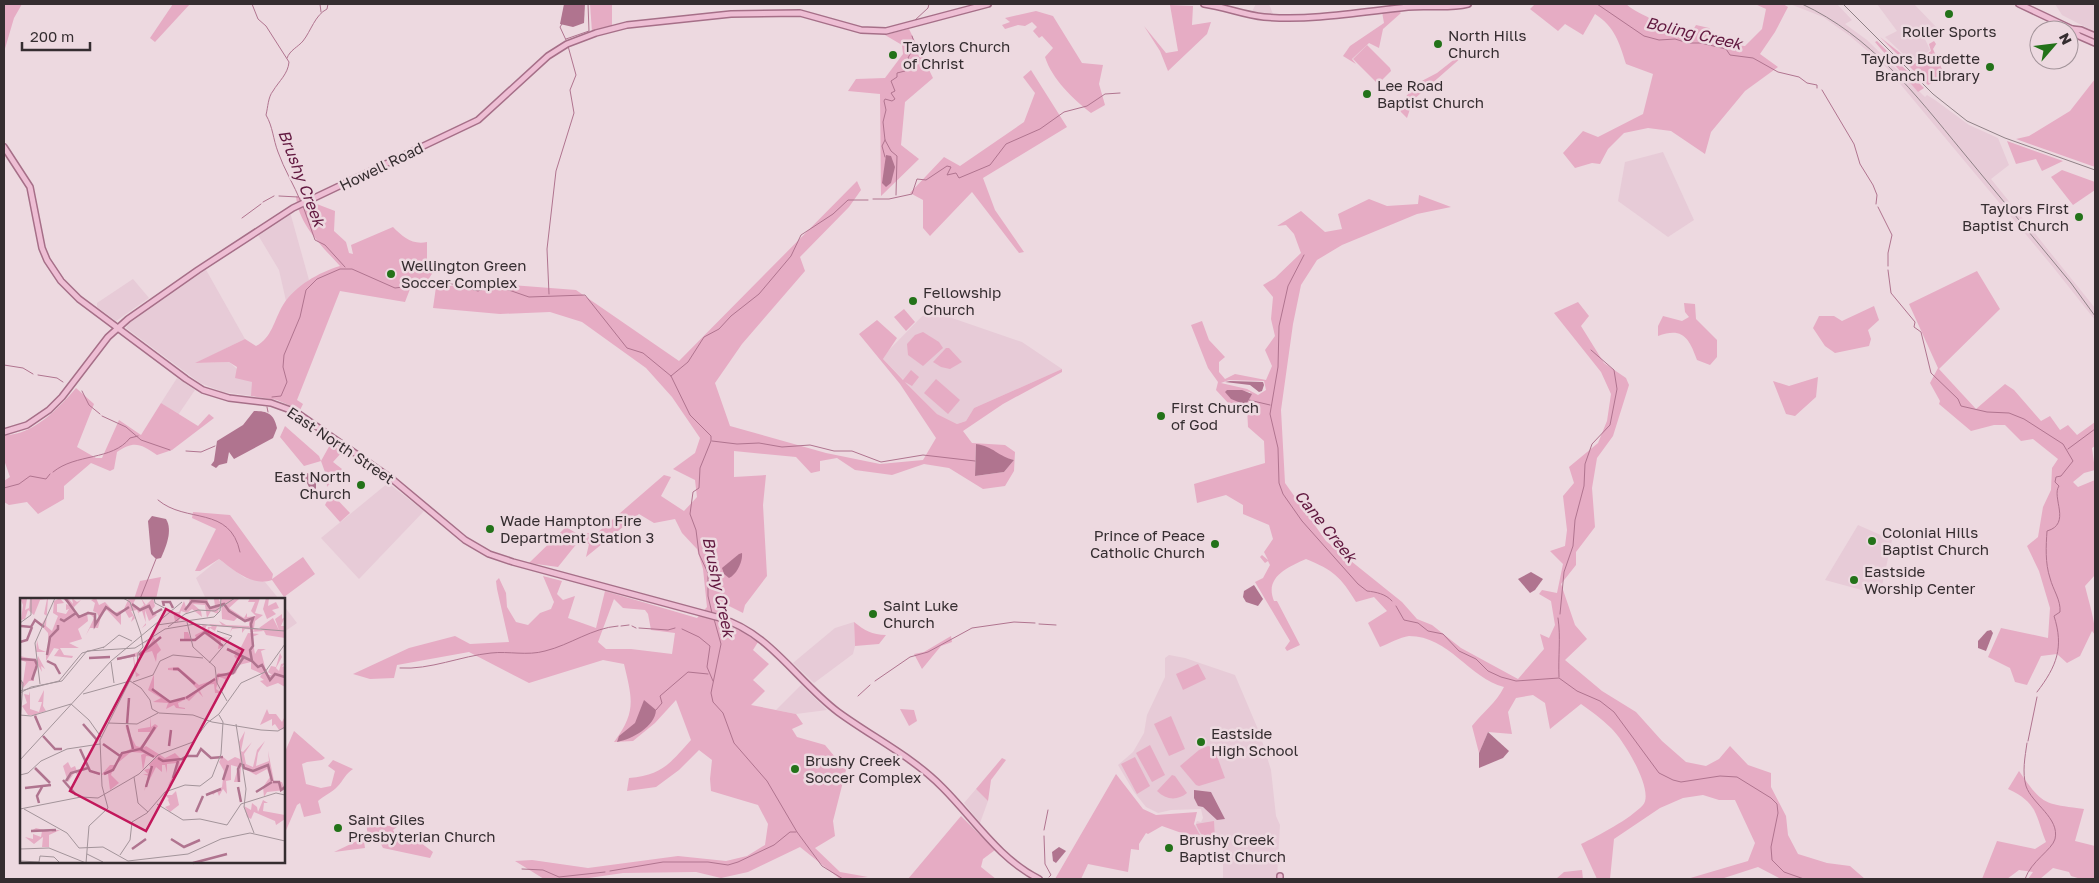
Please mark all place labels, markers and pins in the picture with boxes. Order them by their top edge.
marker: Roller Sports [1943,8,1955,20]
place label: Roller Sports [1902,22,1996,40]
place label: North Hills Church [1448,26,1527,61]
place label: Taylors Church of Christ [903,37,1010,72]
marker: North Hills Church [1432,38,1444,50]
marker: Taylors Church of Christ [887,49,899,61]
place label: Taylors Burdette Branch Library [1861,49,1981,84]
marker: Taylors Burdette Branch Library [1984,61,1996,73]
place label: Lee Road Baptist Church [1377,76,1484,111]
marker: Lee Road Baptist Church [1361,88,1373,100]
place label: Taylors First Baptist Church [1962,199,2069,234]
marker: Taylors First Baptist Church [2073,211,2085,223]
place label: Wellington Green Soccer Complex [401,256,526,291]
marker: Wellington Green Soccer Complex [385,268,397,280]
place label: Fellowship Church [923,283,1001,318]
marker: Fellowship Church [907,295,919,307]
place label: First Church of God [1171,398,1259,433]
marker: First Church of God [1155,410,1167,422]
place label: East North Church [274,467,351,502]
marker: East North Church [355,479,367,491]
place label: Wade Hampton Fire Department Station 3 [500,511,654,546]
marker: Wade Hampton Fire Department Station 3 [484,523,496,535]
place label: Colonial Hills Baptist Church [1882,523,1989,558]
place label: Prince of Peace Catholic Church [1090,526,1205,561]
marker: Colonial Hills Baptist Church [1866,535,1878,547]
marker: Prince of Peace Catholic Church [1209,538,1221,550]
place label: Eastside Worship Center [1864,562,1975,597]
marker: Eastside Worship Center [1848,574,1860,586]
place label: Saint Luke Church [883,596,958,631]
marker: Saint Luke Church [867,608,879,620]
place label: Eastside High School [1211,724,1299,759]
marker: Eastside High School [1195,736,1207,748]
place label: Brushy Creek Soccer Complex [805,751,921,786]
marker: Brushy Creek Soccer Complex [789,763,801,775]
place label: Saint Giles Presbyterian Church [348,810,496,845]
marker: Saint Giles Presbyterian Church [332,822,344,834]
place label: Brushy Creek Baptist Church [1179,830,1286,865]
marker: Brushy Creek Baptist Church [1163,842,1175,854]

